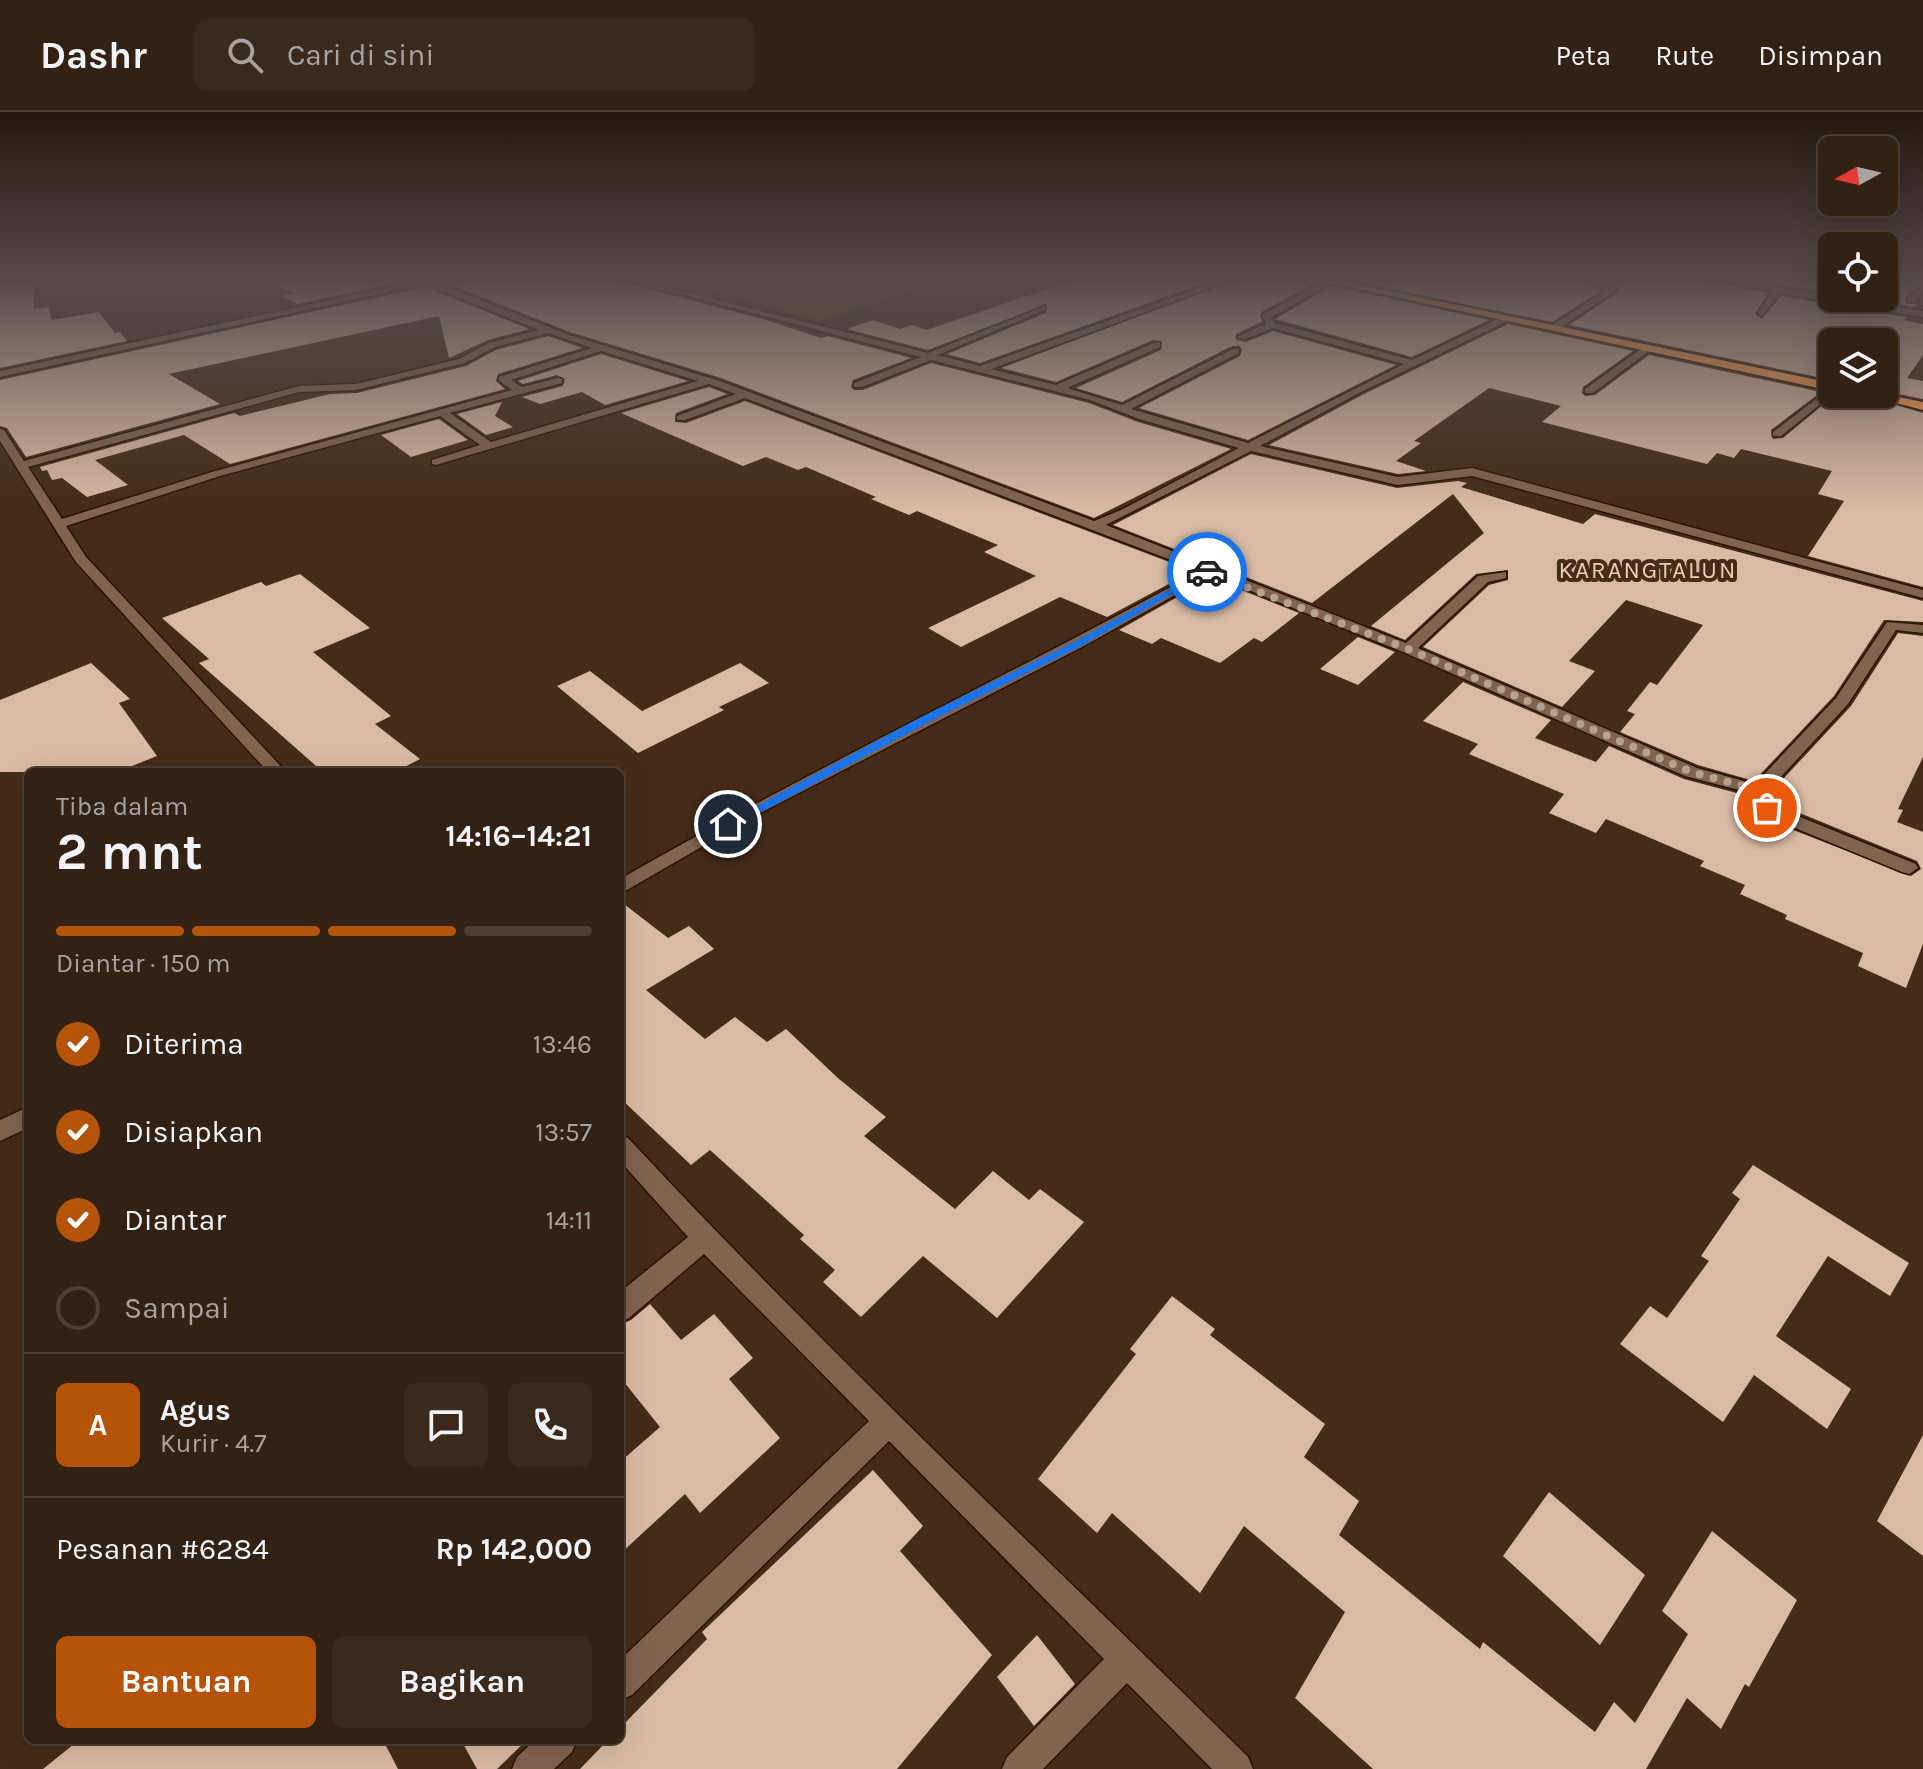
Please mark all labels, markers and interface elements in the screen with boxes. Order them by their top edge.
search box [195,19,755,91]
text: Dashr [40,33,147,78]
icon: search [223,33,267,77]
text: Cari di sini [287,37,434,73]
text: Peta [1555,39,1611,72]
text: Rute [1655,39,1714,72]
text: Disimpan [1758,39,1883,72]
north arrow [1818,136,1898,216]
map controls [1818,136,1898,408]
button: locate [1818,232,1898,312]
button: layers [1818,328,1898,408]
courier [1167,532,1247,612]
icon: car [1185,550,1229,594]
district label: KARANGTALUN [1559,556,1737,584]
pin [1733,774,1801,842]
icon: bag [1745,786,1789,830]
pin [694,790,762,858]
text: Tiba dalam [56,791,188,822]
icon: home [706,802,750,846]
text: 14:16–14:21 [445,818,592,854]
text: 2 mnt [56,821,203,882]
text: Diantar · 150 m [56,948,231,979]
icon: check [56,1022,100,1066]
text: Diterima [124,1026,244,1062]
text: 13:46 [533,1029,592,1060]
icon: check [56,1110,100,1154]
text: Disiapkan [124,1114,263,1150]
text: 13:57 [535,1117,592,1148]
icon: check [56,1198,100,1242]
text: Diantar [124,1202,226,1238]
text: 14:11 [546,1205,592,1236]
text: Sampai [124,1290,230,1326]
button: chat [404,1383,488,1467]
button: phone [508,1383,592,1467]
text: Agus [160,1392,231,1428]
text: A [89,1407,107,1443]
text: Kurir · 4.7 [160,1428,266,1459]
text: Pesanan #6284 [56,1531,269,1567]
text: Rp 142,000 [436,1531,592,1567]
button: Bantuan [56,1636,316,1728]
button: Bagikan [332,1636,592,1728]

